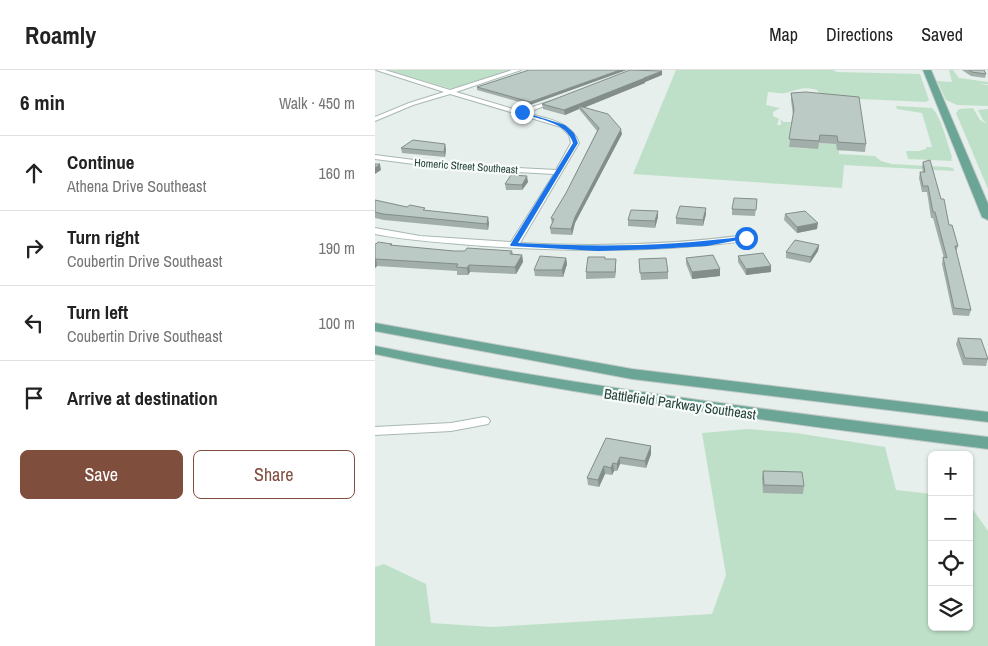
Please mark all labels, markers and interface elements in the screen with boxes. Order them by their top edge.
text: Roamly [25,19,96,51]
text: Map [769,22,798,47]
text: Directions [826,22,893,47]
text: Saved [921,22,963,47]
text: 6 min [20,88,65,117]
text: Walk · 450 m [279,92,355,114]
route end [511,101,534,124]
text: Continue [67,149,135,175]
street label: Homeric Street Southeast [414,155,519,177]
icon: ahead [20,159,48,187]
text: 160 m [319,162,355,184]
text: Athena Drive Southeast [67,175,206,197]
text: Turn right [67,224,139,250]
route start [735,227,758,250]
icon: right [20,234,48,262]
text: 190 m [319,237,355,259]
text: Coubertin Drive Southeast [67,250,222,272]
text: Turn left [67,299,128,325]
icon: left [20,309,48,337]
text: 100 m [319,312,355,334]
text: Coubertin Drive Southeast [67,325,222,347]
icon: arrive [20,384,48,412]
street label: Battlefield Parkway Southeast [603,384,757,424]
text: Arrive at destination [67,385,218,411]
button: Save [20,450,183,499]
button: Share [193,450,355,499]
map controls [928,451,973,631]
button: + [928,451,973,496]
button: − [928,496,973,541]
button: locate [928,541,973,586]
button: layers [928,586,973,631]

